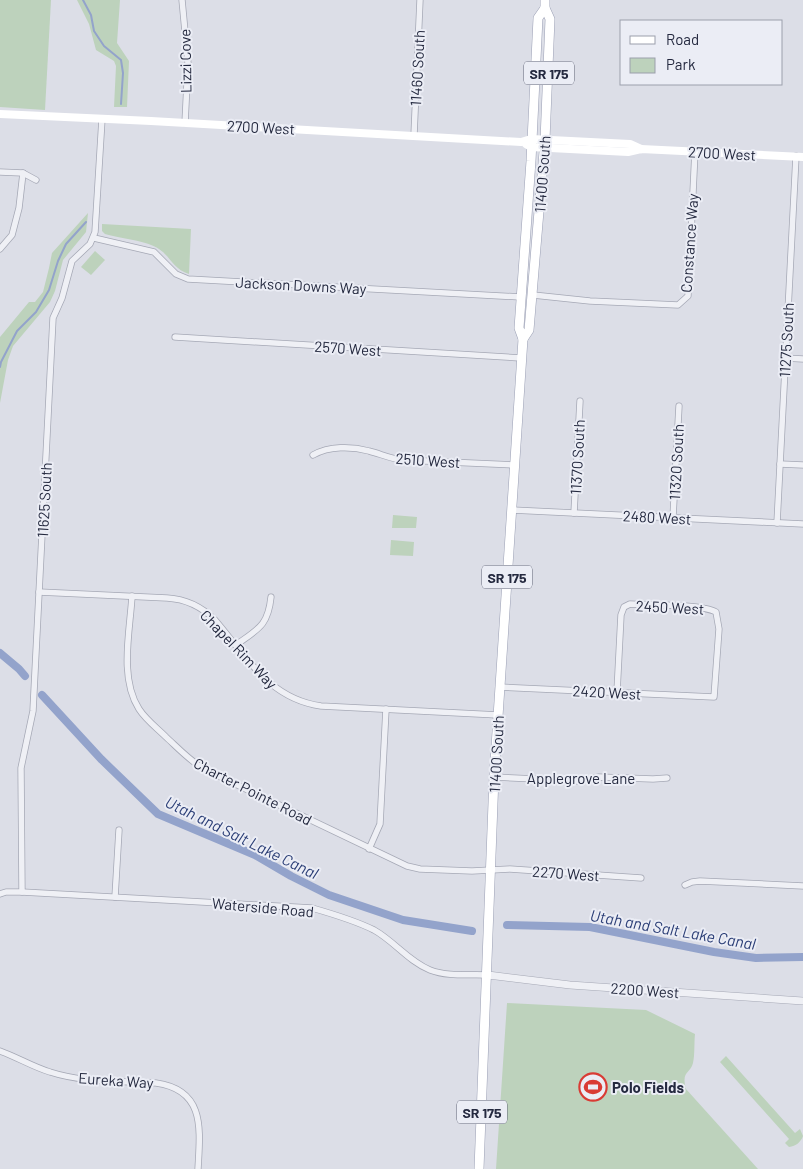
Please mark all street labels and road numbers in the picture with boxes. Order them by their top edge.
street label: Lizzi Cove [175,29,195,93]
street label: 11460 South [406,29,428,107]
road number: SR 175 [524,62,574,84]
street label: 2700 West [227,116,295,138]
street label: 11400 South [530,135,554,213]
street label: 2700 West [688,142,756,164]
street label: Constance Way [677,193,701,293]
street label: Jackson Downs Way [235,273,367,297]
street label: 11275 South [775,302,797,378]
street label: 2570 West [314,337,382,359]
street label: 11370 South [566,419,588,495]
street label: 11320 South [665,423,687,501]
street label: 2510 West [395,449,461,471]
street label: 11625 South [33,462,55,538]
street label: 2480 West [622,506,692,528]
road number: SR 175 [482,566,532,588]
street label: 2450 West [635,596,705,618]
street label: Chapel Rim Way [197,606,281,692]
street label: 2420 West [572,681,642,703]
street label: 11400 South [485,715,507,793]
street label: Charter Pointe Road [191,753,315,829]
street label: Applegrove Lane [527,769,635,787]
street label: 2270 West [532,862,600,884]
street label: Waterside Road [211,894,315,920]
street label: 2200 West [610,979,680,1001]
street label: Eureka Way [78,1068,154,1092]
road number: SR 175 [457,1100,507,1124]

